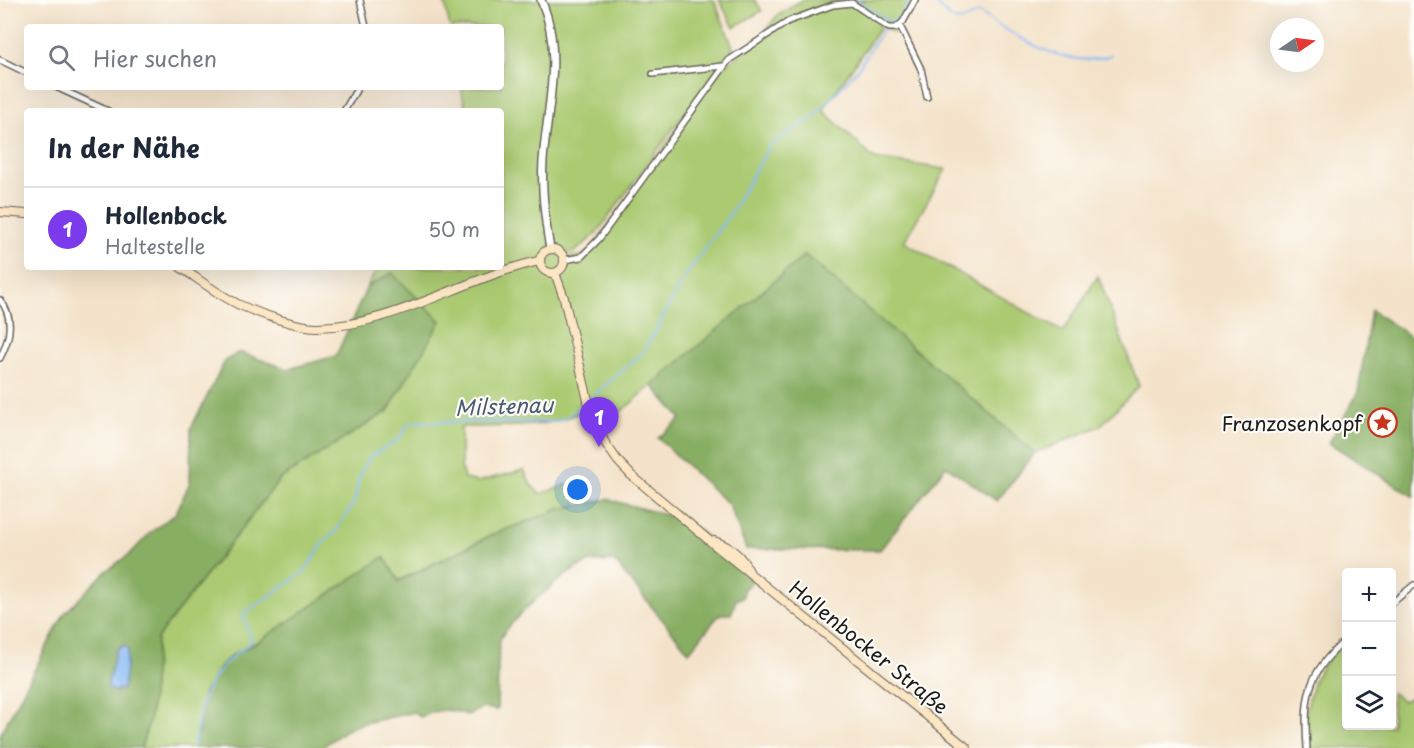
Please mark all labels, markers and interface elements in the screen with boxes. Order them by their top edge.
north arrow [1270,18,1324,72]
search box [24,24,504,90]
icon: search [45,41,78,74]
text: Hier suchen [93,41,217,74]
text: In der Nähe [48,128,200,167]
text: Hollenbock [105,198,227,231]
text: 1 [63,214,72,244]
text: 50 m [428,214,480,244]
text: Haltestelle [105,231,205,261]
water label: Milstenau [454,387,555,423]
pin: 1 [580,398,618,447]
place icon: Franzosenkopf [1367,407,1399,439]
place label: Franzosenkopf [1221,408,1363,438]
your location [563,475,592,504]
map controls [1342,568,1396,730]
button: + [1342,568,1396,622]
street label: Hollenbocker Straße [783,573,955,721]
button: − [1342,622,1396,676]
button: layers [1342,676,1396,730]

